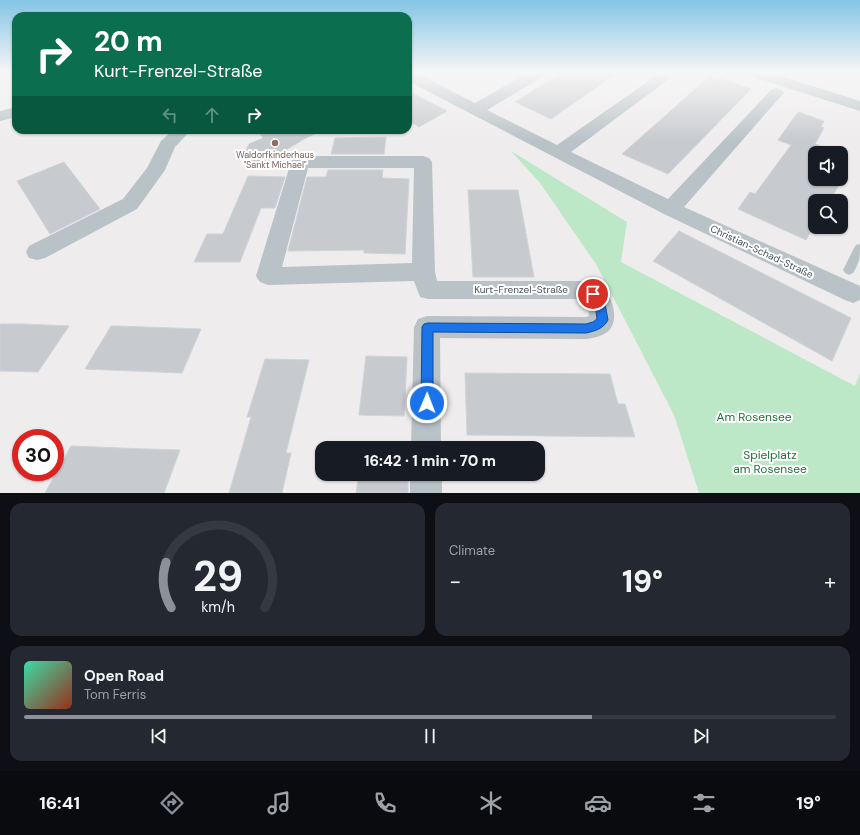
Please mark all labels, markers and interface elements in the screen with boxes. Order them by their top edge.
text: 20 m [94,23,163,60]
icon: right [28,28,80,80]
text: Kurt-Frenzel-Straße [94,59,263,83]
icon: left [159,104,181,126]
icon: ahead [201,104,223,126]
icon: right [243,104,265,126]
marker: Waldorfkinderhaus "Sankt Michael" [270,138,280,148]
map controls [808,146,848,234]
button: sound [808,146,848,186]
place label: Waldorfkinderhaus "Sankt Michael" [236,149,315,171]
button: search [808,194,848,234]
street label: Christian-Schad-Straße [708,222,816,281]
pin [576,277,610,311]
street label: Kurt-Frenzel-Straße [474,283,568,296]
icon: arrive [582,283,604,305]
position arrow [406,382,448,424]
park label: Am Rosensee [716,409,792,425]
speed limit sign: 30 [12,429,64,481]
park label: Spielplatz am Rosensee [733,447,807,477]
text: 16:42 · 1 min · 70 m [364,451,496,471]
text: Climate [449,542,495,559]
text: 29 [192,549,243,603]
text: 19° [622,562,663,601]
text: − [449,567,461,596]
text: + [824,567,836,596]
text: km/h [201,597,234,615]
text: Open Road [84,666,164,686]
text: Tom Ferris [84,686,146,703]
icon: previous [148,725,170,747]
icon: pause [419,725,441,747]
icon: next [690,725,712,747]
icon: directions [158,789,186,817]
icon: music [265,789,293,817]
icon: phone [371,789,399,817]
icon: climate [477,789,505,817]
icon: car [584,789,612,817]
icon: filters [690,789,718,817]
text: 16:41 [39,791,80,815]
text: 19° [796,791,821,815]

